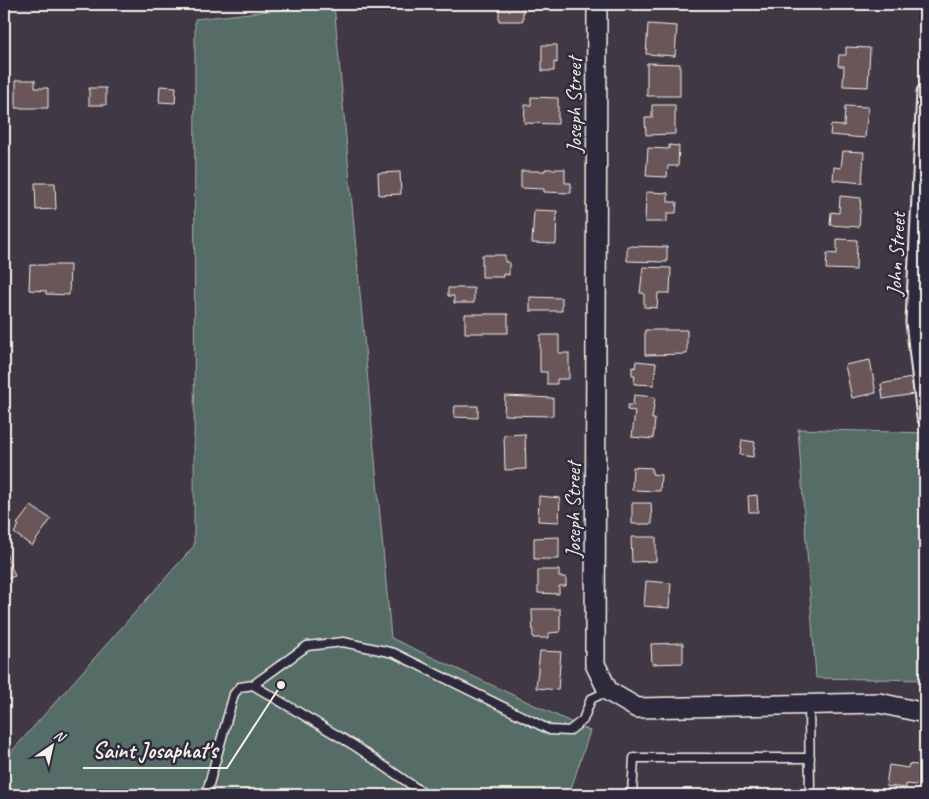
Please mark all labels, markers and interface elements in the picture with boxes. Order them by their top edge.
street label: Joseph Street [561,54,587,154]
street label: John Street [881,210,911,297]
street label: Joseph Street [560,459,586,559]
north arrow [28,722,78,772]
text: N [51,726,69,746]
callout: Saint Josaphat's [83,731,227,768]
text: Saint Josaphat's [93,737,220,765]

